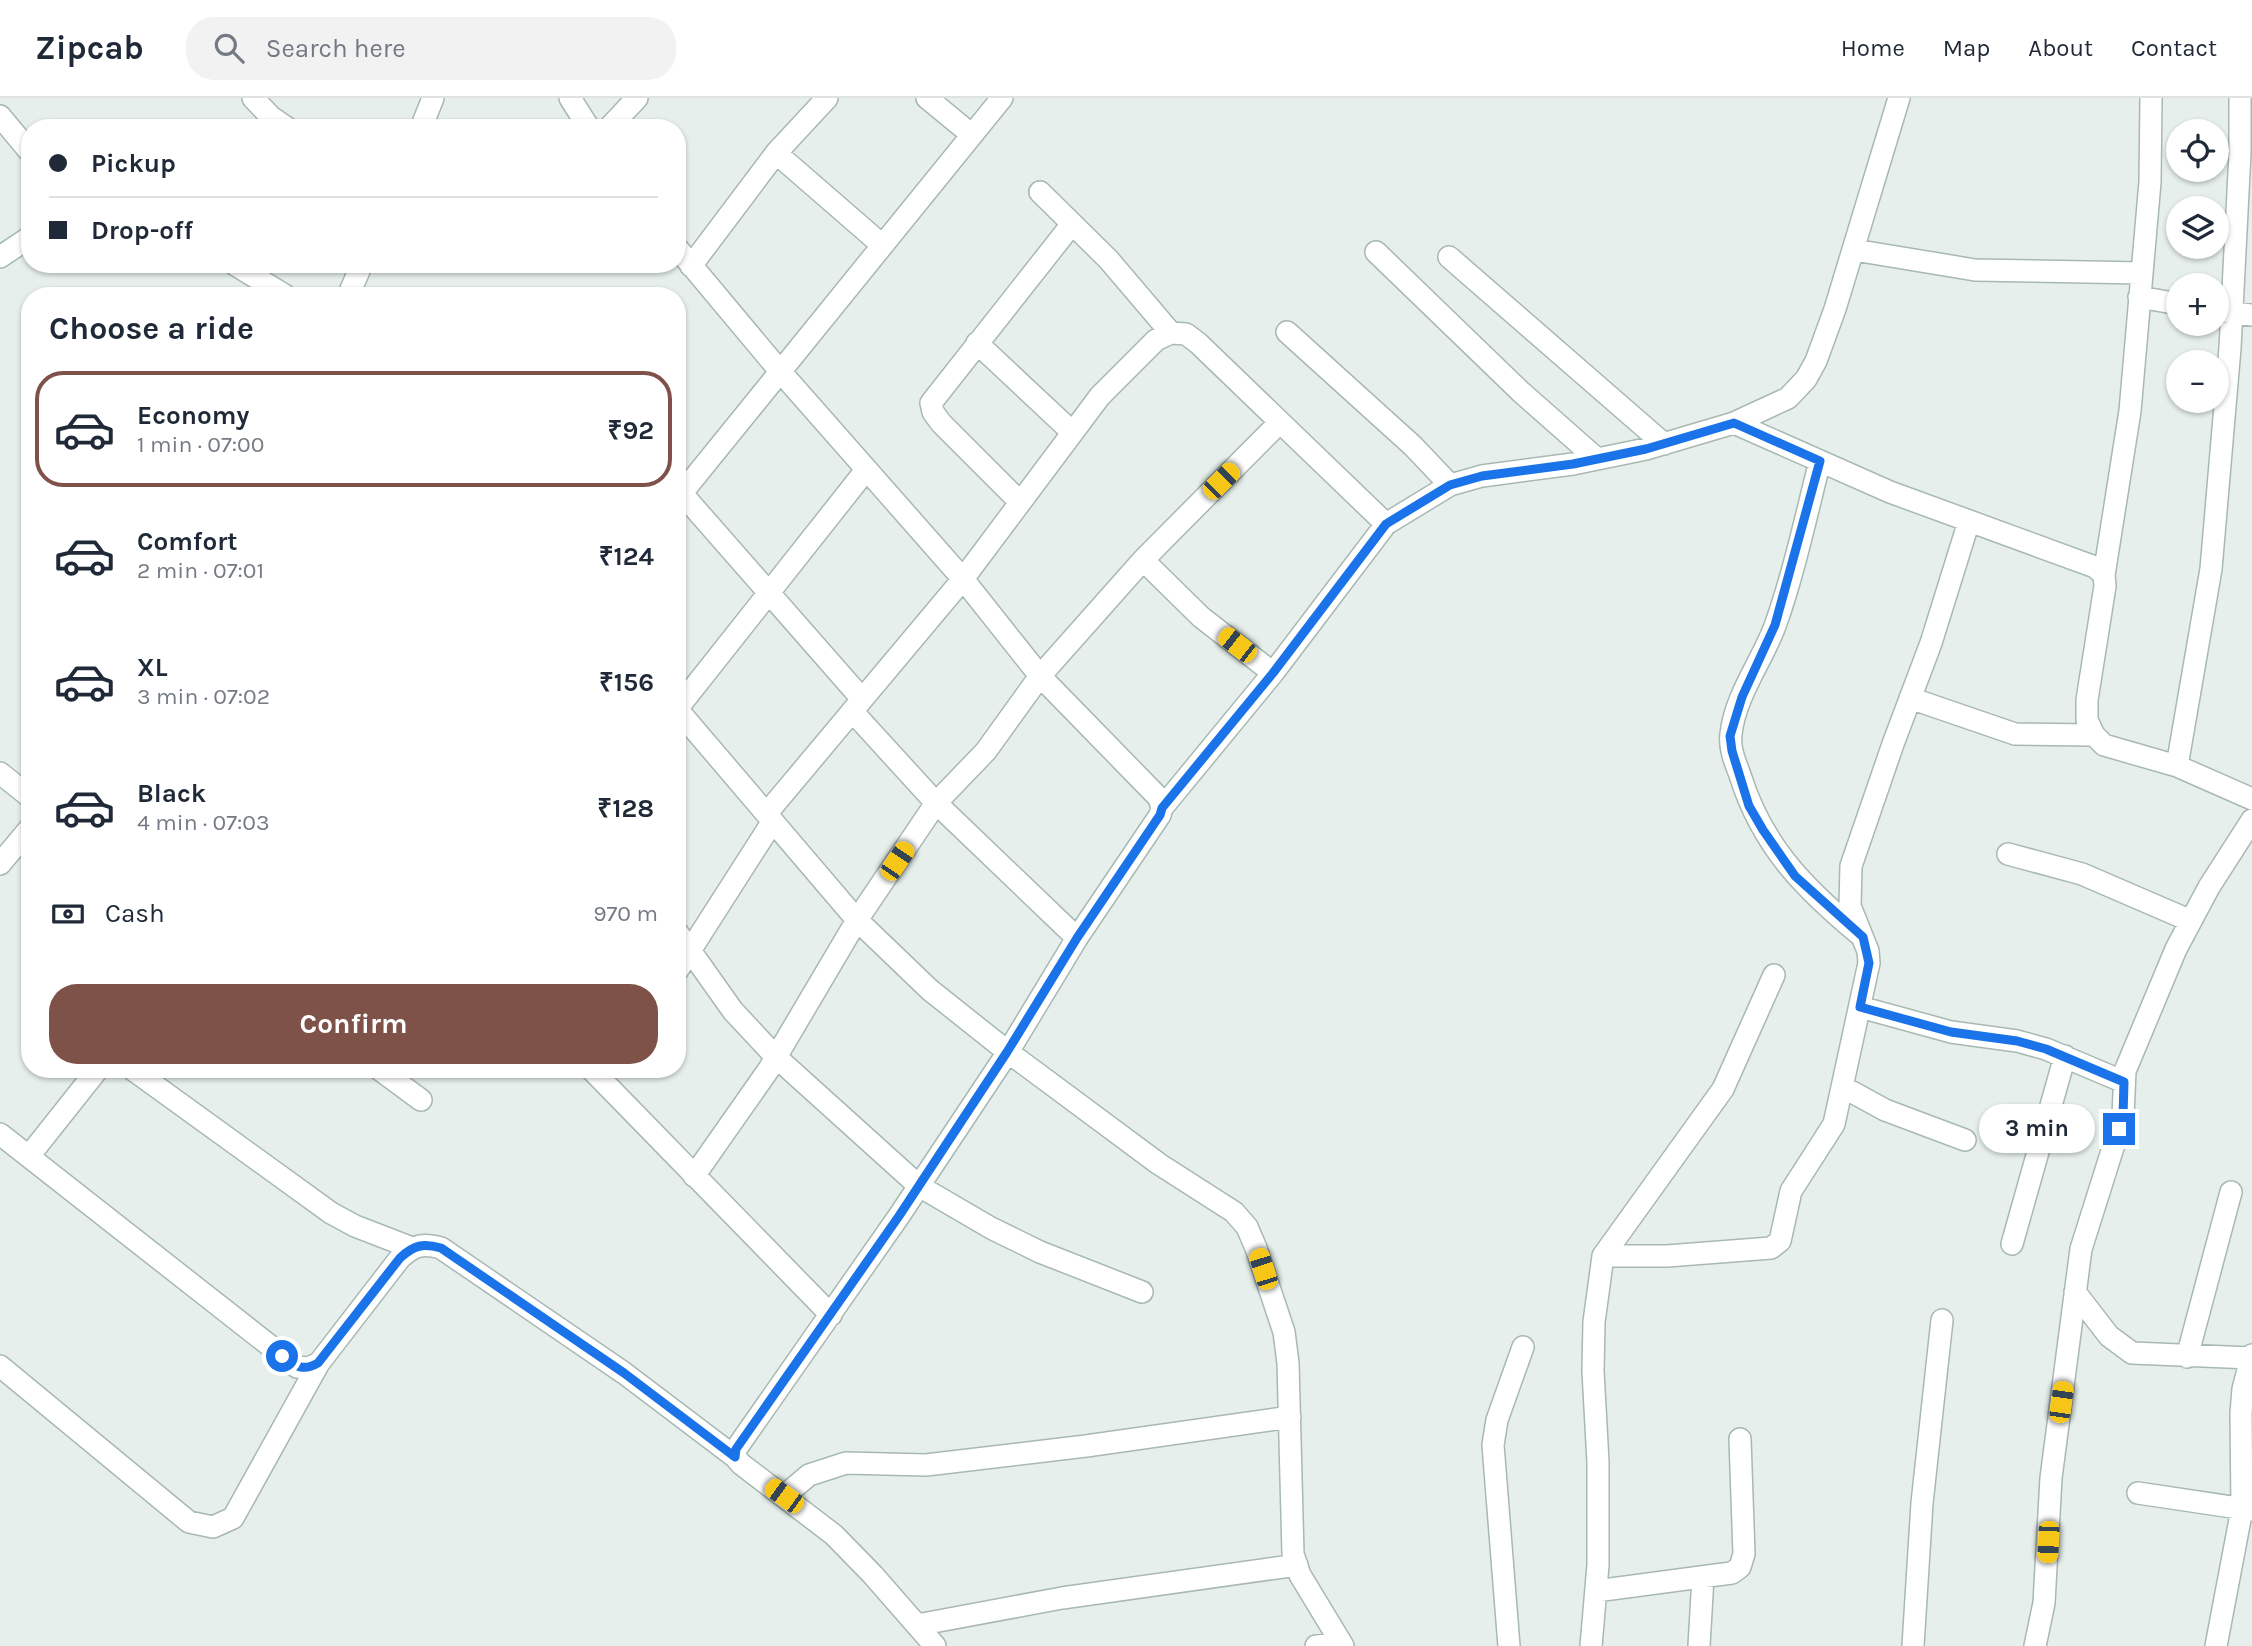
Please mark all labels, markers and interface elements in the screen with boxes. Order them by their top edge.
search box [186,17,676,80]
text: Zipcab [35,29,144,67]
icon: search [210,29,248,67]
text: Search here [266,33,406,64]
text: Home [1841,34,1905,62]
text: Map [1943,34,1990,62]
text: About [2028,34,2093,62]
text: Contact [2131,34,2217,62]
map controls [2166,119,2229,413]
button: locate [2166,119,2229,182]
text: Pickup [91,148,176,179]
button: layers [2166,196,2229,259]
text: Drop-off [91,215,193,246]
button: + [2166,273,2229,336]
text: Choose a ride [49,310,254,347]
button: − [2166,350,2229,413]
icon: car [53,398,116,461]
text: Economy [137,400,249,431]
text: ₹92 [608,415,654,446]
text: 1 min · 07:00 [137,431,264,458]
car [1199,459,1244,503]
icon: car [53,524,116,587]
text: Comfort [137,526,238,557]
text: ₹124 [599,541,654,572]
text: 2 min · 07:01 [137,557,264,584]
car [1214,624,1261,666]
icon: car [53,650,116,713]
text: XL [137,652,168,683]
text: ₹156 [599,667,654,698]
text: 3 min · 07:02 [137,683,270,710]
icon: car [53,776,116,839]
text: Black [137,778,206,809]
text: ₹128 [597,793,654,824]
text: 4 min · 07:03 [137,809,270,836]
car [877,838,918,884]
icon: cash [49,895,87,933]
text: Cash [105,898,165,929]
text: 970 m [593,900,658,927]
button: Confirm [49,984,658,1064]
callout: 3 min [1979,1104,2094,1154]
route end [2103,1113,2135,1145]
text: 3 min [2005,1115,2069,1142]
car [1247,1246,1280,1292]
route start [266,1340,298,1372]
car [2048,1380,2075,1424]
car [761,1475,808,1517]
car [2037,1520,2060,1564]

